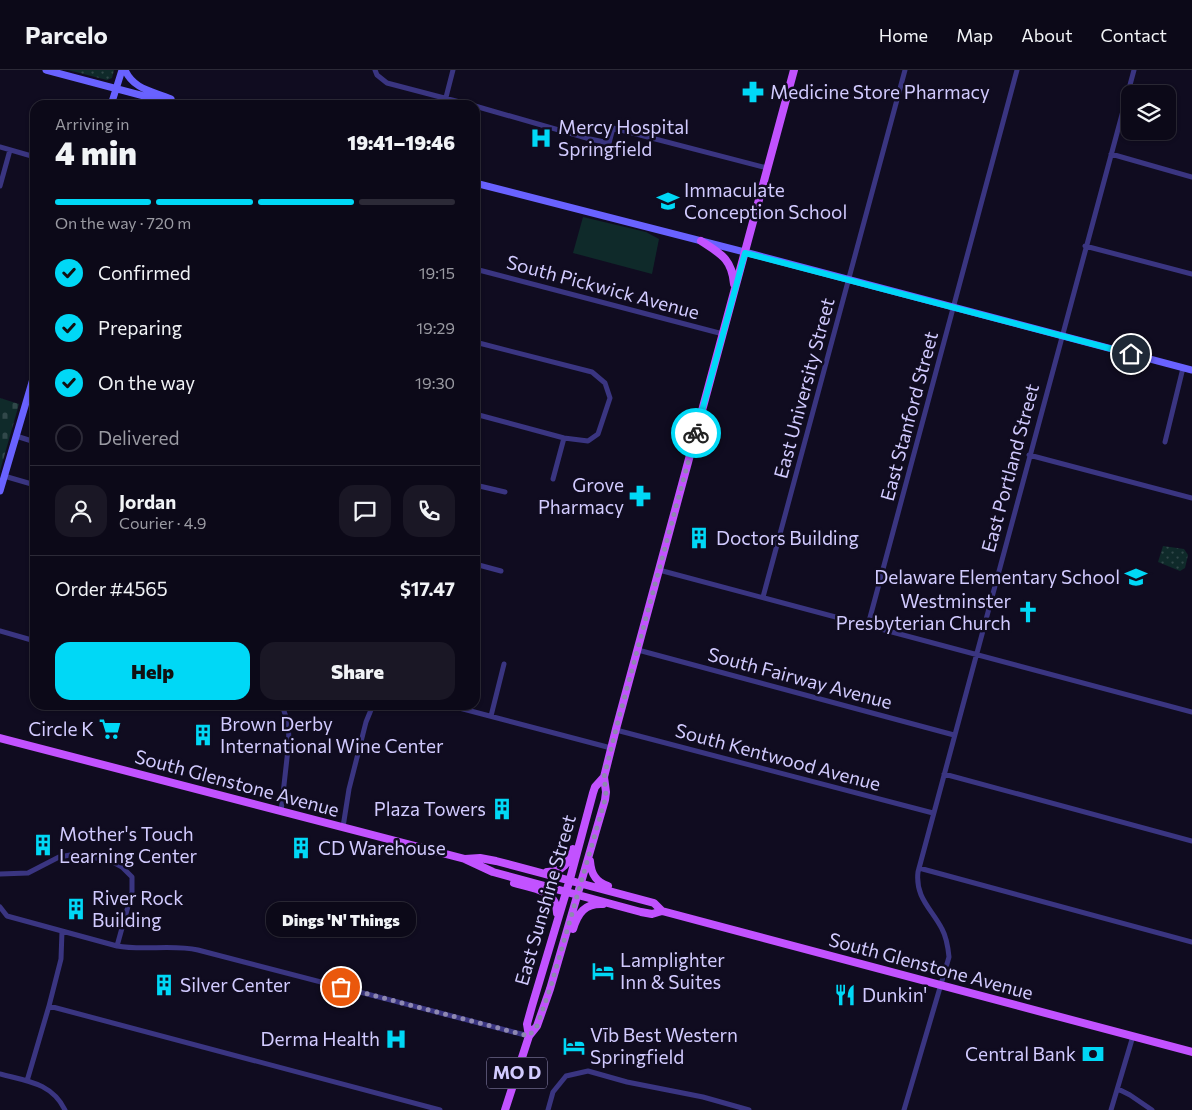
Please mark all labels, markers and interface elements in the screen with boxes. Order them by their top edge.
text: Parcelo [25,20,108,49]
text: Home [879,24,928,46]
text: Map [956,24,993,46]
text: About [1021,24,1073,46]
text: Contact [1101,24,1167,46]
pharmacy icon: Medicine Store Pharmacy [740,79,766,105]
place label: Medicine Store Pharmacy [770,80,990,103]
map controls [1121,85,1176,140]
button: layers [1121,85,1176,140]
text: Arriving in [55,114,129,133]
place label: Mercy Hospital Springfield [558,115,689,160]
hospital icon: Mercy Hospital Springfield [528,125,554,151]
text: 19:41–19:46 [347,131,455,154]
text: 4 min [55,132,137,172]
place label: Immaculate Conception School [684,178,847,223]
school or university icon: Immaculate Conception School [655,188,681,214]
text: On the way · 720 m [55,213,191,232]
street label: South Pickwick Avenue [504,250,702,323]
icon: check [55,259,83,287]
text: Confirmed [98,261,191,284]
text: 19:15 [419,263,455,282]
street label: East University Street [768,295,839,481]
icon: check [55,314,83,342]
text: Preparing [98,316,182,339]
text: 19:29 [416,318,455,337]
street label: East Stanford Street [875,328,942,503]
pin [1110,333,1152,375]
icon: home [1117,340,1145,368]
icon: check [55,369,83,397]
text: On the way [98,371,195,394]
text: 19:30 [415,373,455,392]
street label: East Portland Street [976,381,1043,555]
courier [671,408,721,458]
icon: bike [682,419,710,447]
text: Delivered [98,426,179,449]
place label: Grove Pharmacy [538,473,624,518]
pharmacy icon: Grove Pharmacy [627,483,653,509]
button: person [55,485,107,537]
button: chat [339,485,391,537]
button: phone [403,485,455,537]
text: Jordan [119,490,176,513]
text: Courier · 4.9 [119,513,206,532]
building icon: Doctors Building [686,525,712,551]
place label: Doctors Building [716,526,859,549]
school or university icon: Delaware Elementary School [1123,564,1149,590]
place label: Delaware Elementary School [874,565,1120,588]
text: Order #4565 [55,577,168,600]
text: $17.47 [400,577,455,600]
place label: Westminster Presbyterian Church [836,589,1011,634]
church icon: Westminster Presbyterian Church [1015,599,1041,625]
button: Help [55,642,250,700]
button: Share [260,642,455,700]
street label: South Fairway Avenue [705,642,895,713]
place label: Brown Derby International Wine Center [220,712,444,757]
supermarket icon: Circle K [97,716,123,742]
place label: Circle K [28,717,94,740]
street label: South Kentwood Avenue [673,718,883,795]
building icon: Brown Derby International Wine Center [190,722,216,748]
street label: South Glenstone Avenue [132,744,342,821]
building icon: Plaza Towers [489,796,515,822]
place label: Plaza Towers [374,797,486,820]
street label: East Sunshine Street [509,812,580,988]
place label: Mother's Touch Learning Center [59,822,198,867]
building icon: Mother's Touch Learning Center [30,832,56,858]
building icon: CD Warehouse [288,835,314,861]
place label: CD Warehouse [318,836,446,859]
place label: River Rock Building [92,886,183,931]
building icon: River Rock Building [63,896,89,922]
callout: Dings 'N' Things [266,902,416,937]
text: Dings 'N' Things [282,910,400,929]
street label: South Glenstone Avenue [826,927,1036,1004]
place label: Lamplighter Inn & Suites [620,948,725,993]
hotel icon: Lamplighter Inn & Suites [590,958,616,984]
pin [320,966,362,1008]
building icon: Silver Center [151,972,177,998]
place label: Silver Center [180,973,291,996]
icon: bag [327,973,355,1001]
restaurant icon: Dunkin' [832,982,858,1008]
place label: Dunkin' [862,983,927,1006]
place label: Vīb Best Western Springfield [590,1023,738,1068]
hospital icon: Derma Health [383,1026,409,1052]
place label: Derma Health [261,1027,380,1050]
hotel icon: Vīb Best Western Springfield [561,1033,587,1059]
bank icon: Central Bank [1080,1041,1106,1067]
place label: Central Bank [965,1042,1076,1065]
road number: MO D [487,1058,547,1088]

